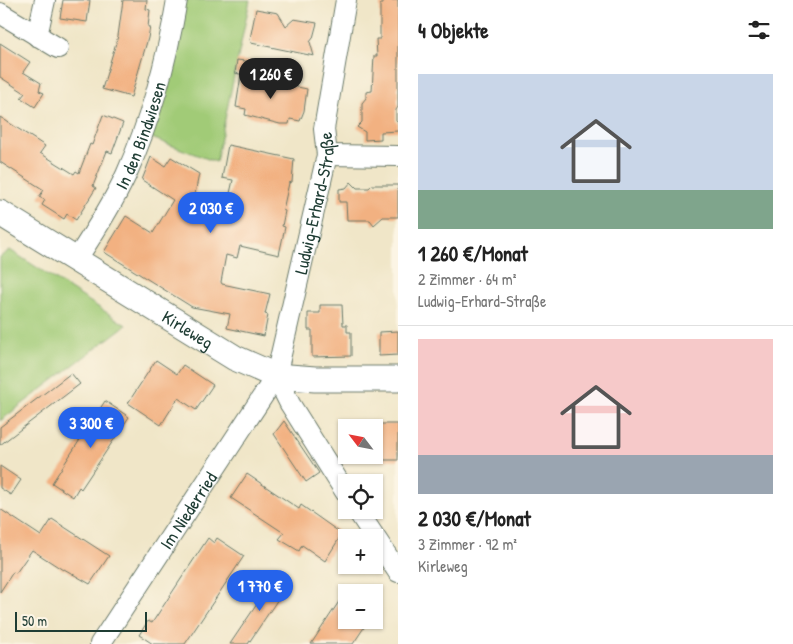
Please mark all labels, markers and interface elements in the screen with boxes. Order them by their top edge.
text: 4 Objekte [418,16,489,45]
icon: filters [745,16,773,44]
pin: 1 260 € [225,58,317,100]
text: 1 260 € [250,63,292,85]
street label: In den Bindwiesen [109,79,171,193]
icon: home [551,106,641,196]
street label: Ludwig-Erhard-Straße [287,131,340,276]
pin: 2 030 € [165,192,257,234]
text: 2 030 € [189,197,233,219]
text: 1 260 €/Monat [418,239,528,268]
text: 2 Zimmer · 64 m² [418,268,516,290]
text: Ludwig-Erhard-Straße [418,290,546,312]
street label: Kirleweg [158,304,218,354]
icon: home [551,372,641,462]
pin: 3 300 € [45,406,137,449]
text: 3 300 € [69,412,113,434]
north arrow [338,419,382,464]
map controls [338,419,383,629]
street label: Im Niederried [153,467,222,554]
button: locate [338,474,383,519]
text: 2 030 €/Monat [418,504,531,533]
button: + [338,529,383,574]
text: 3 Zimmer · 92 m² [418,533,517,555]
text: Kirleweg [418,555,468,577]
pin: 1 770 € [214,570,306,612]
text: 1 770 € [238,575,282,597]
button: − [338,584,383,629]
scale bar [15,609,148,632]
text: 50 m [22,611,47,630]

